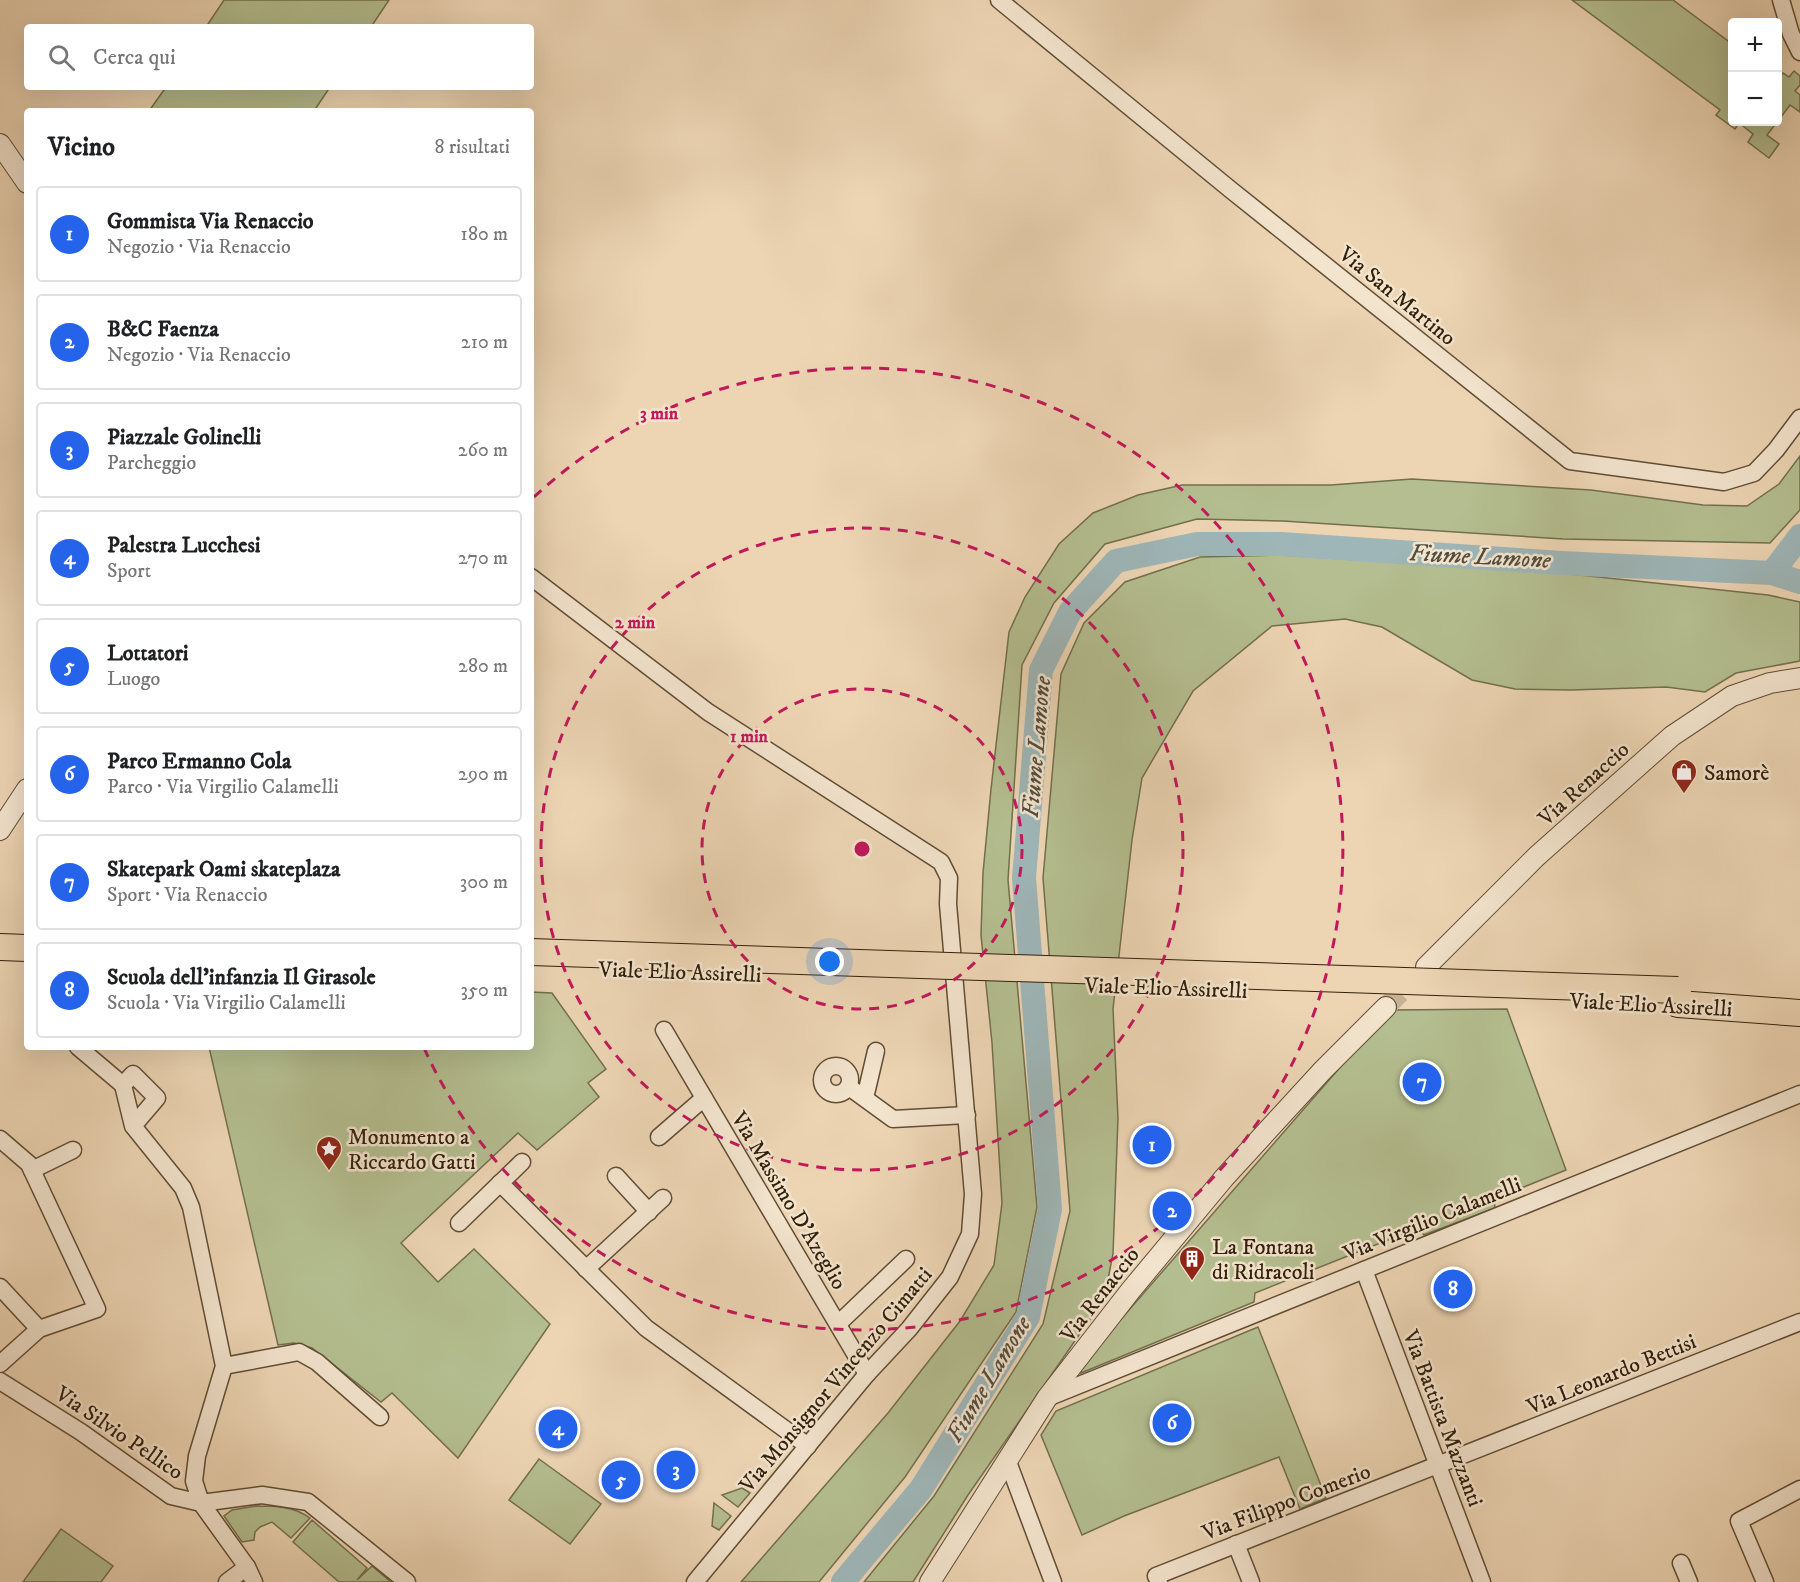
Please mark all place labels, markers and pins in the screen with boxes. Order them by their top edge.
shop icon: Samorè [1669,757,1699,795]
place label: Samorè [1704,760,1769,787]
centre of rings [852,839,872,859]
pin: 7 [1402,1060,1442,1104]
pin: 1 [1132,1122,1172,1168]
place label: Monumento a Riccardo Gatti [348,1124,476,1176]
place icon: Monumento a Riccardo Gatti [314,1134,344,1172]
pin: 2 [1152,1188,1192,1234]
place label: La Fontana di Ridracoli [1212,1234,1315,1286]
building icon: La Fontana di Ridracoli [1177,1244,1207,1282]
pin: 8 [1434,1266,1472,1312]
pin: 6 [1152,1400,1192,1446]
pin: 4 [538,1406,578,1452]
pin: 3 [656,1448,696,1492]
pin: 5 [602,1458,640,1502]

